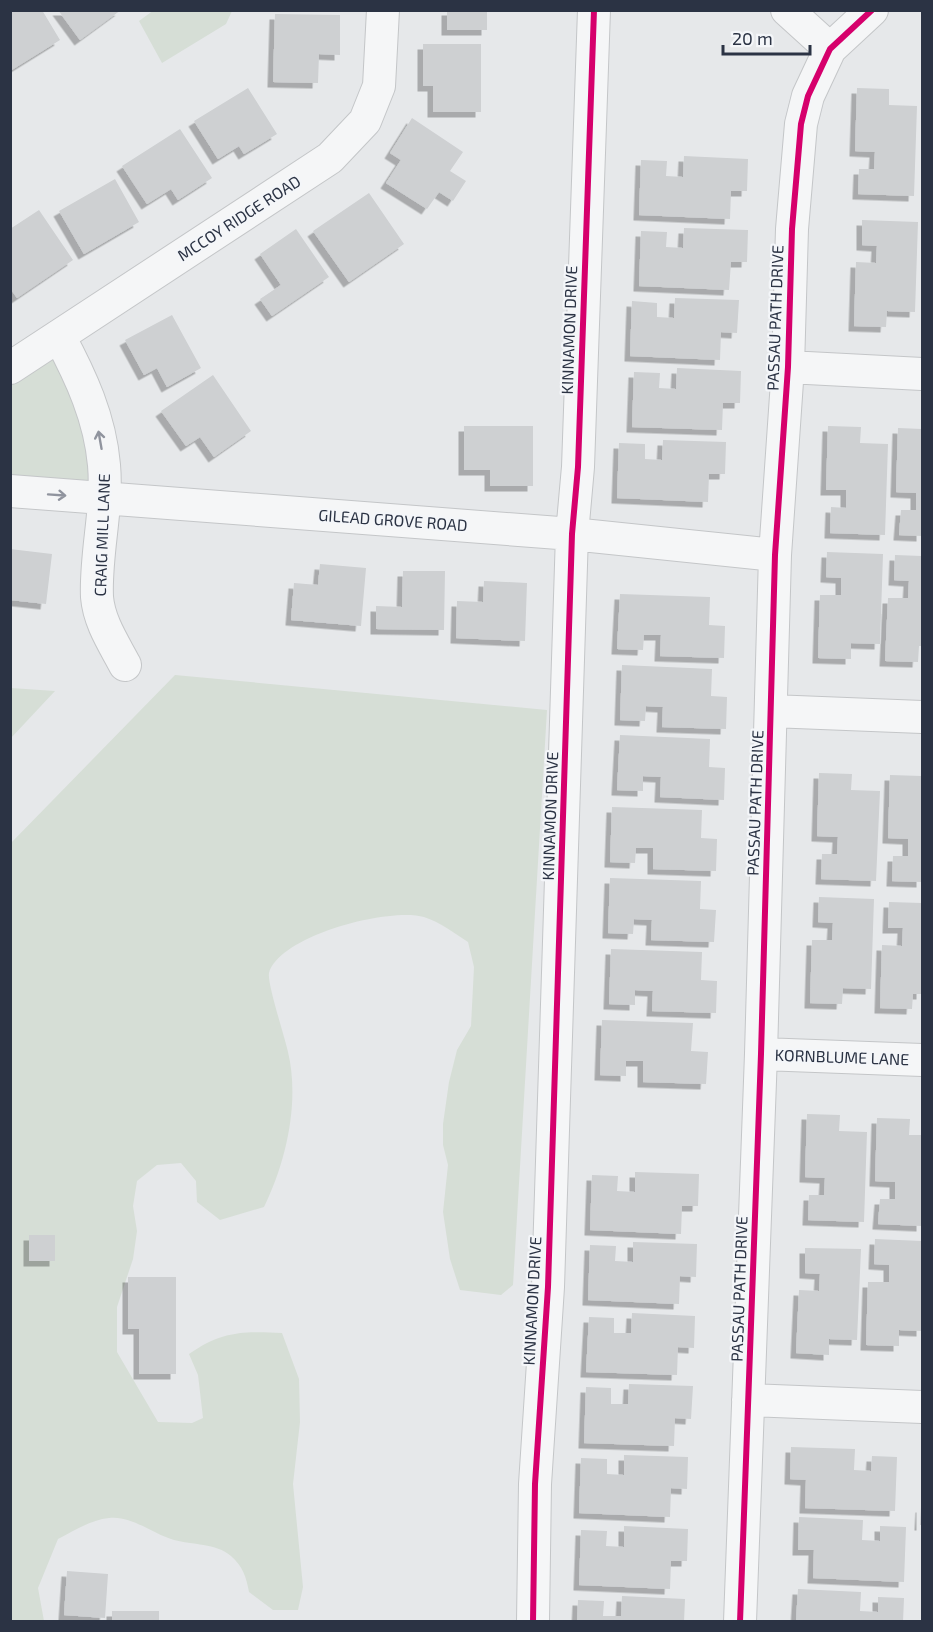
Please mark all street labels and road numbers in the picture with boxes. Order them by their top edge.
street label: MCCOY RIDGE ROAD [174,171,304,264]
street label: PASSAU PATH DRIVE [762,245,787,391]
street label: KINNAMON DRIVE [557,265,580,395]
street label: CRAIG MILL LANE [90,473,113,597]
street label: GILEAD GROVE ROAD [318,505,468,534]
street label: PASSAU PATH DRIVE [742,730,767,876]
street label: KINNAMON DRIVE [538,751,561,881]
street label: KORNBLUME LANE [775,1045,910,1068]
street label: PASSAU PATH DRIVE [726,1216,751,1362]
street label: KINNAMON DRIVE [519,1236,544,1366]

